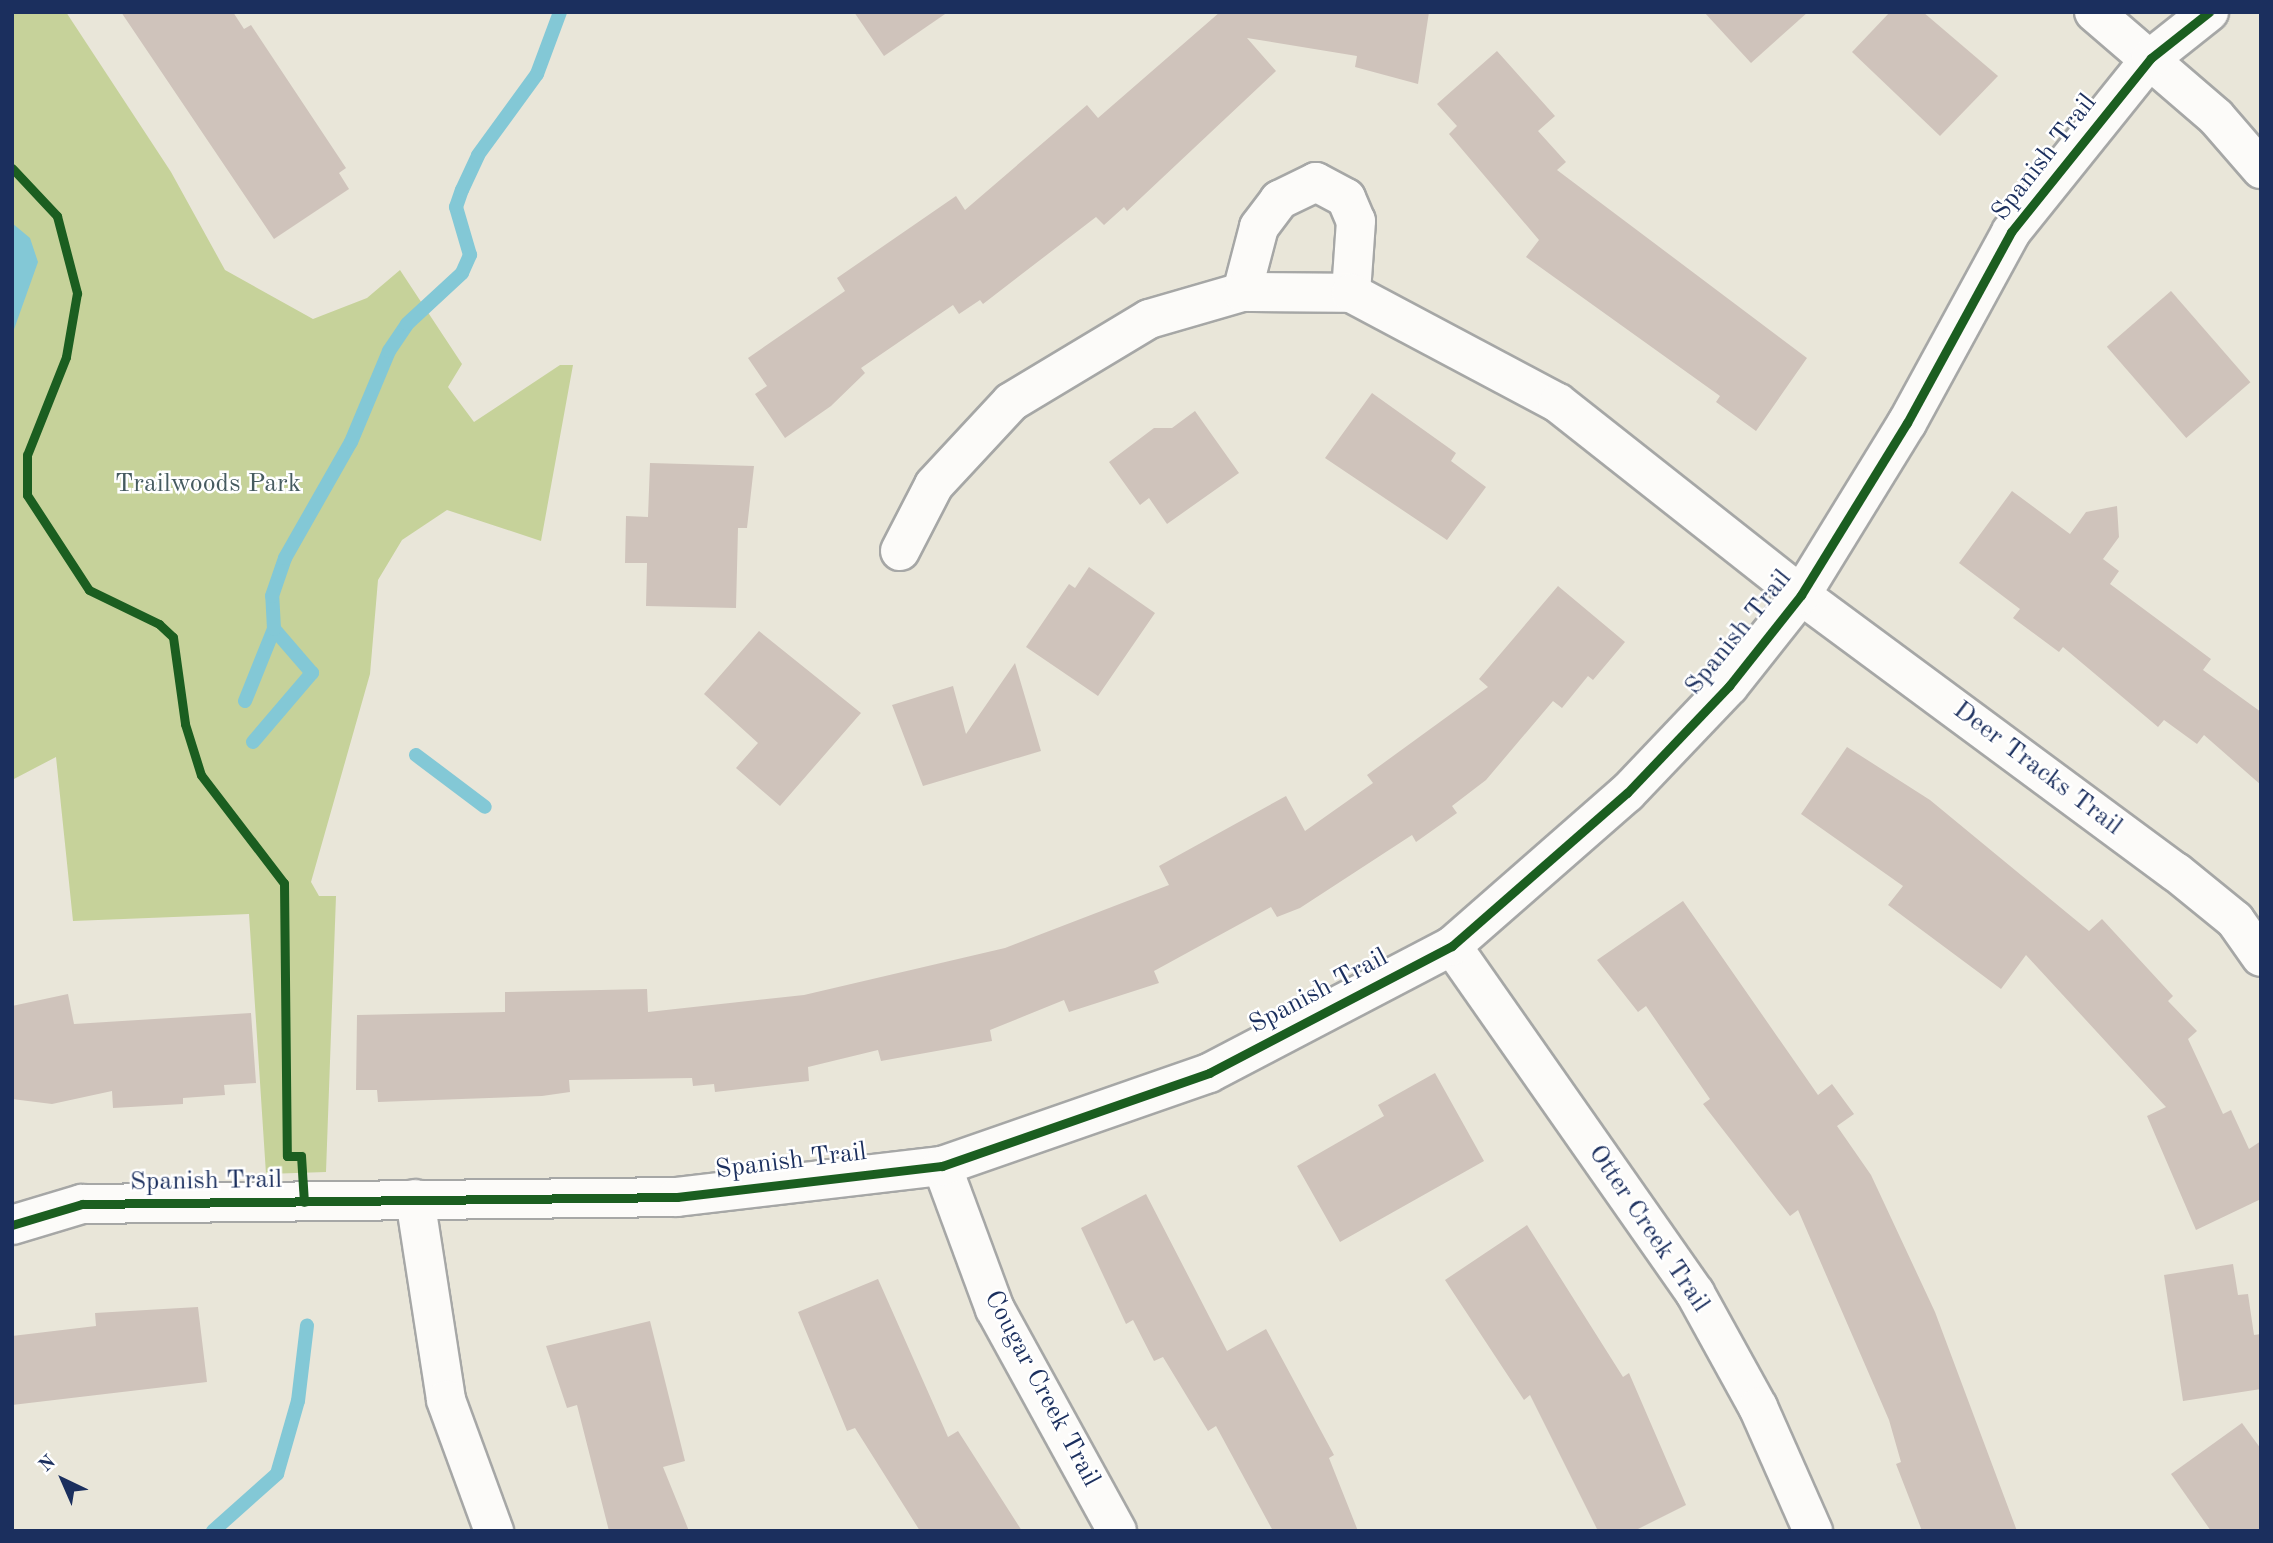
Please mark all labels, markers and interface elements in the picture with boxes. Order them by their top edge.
street label: Spanish Trail [1986,88,2104,228]
park label: Trailwoods Park [115,469,301,501]
street label: Spanish Trail [1679,564,1799,702]
street label: Deer Tracks Trail [1946,695,2128,843]
street label: Spanish Trail [1244,942,1394,1042]
street label: Spanish Trail [714,1137,868,1187]
street label: Otter Creek Trail [1580,1139,1716,1319]
street label: Spanish Trail [130,1165,282,1199]
street label: Cougar Creek Trail [976,1285,1106,1493]
north arrow [28,1445,98,1515]
text: N [36,1453,60,1476]

